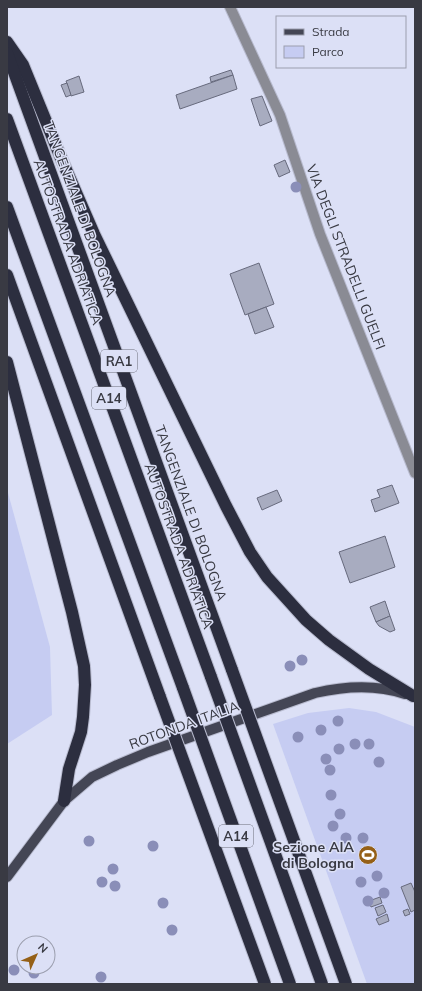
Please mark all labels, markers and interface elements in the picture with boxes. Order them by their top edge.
legend [276,16,406,68]
text: Strada [312,24,350,39]
text: Parco [312,44,344,59]
street label: TANGENZIALE DI BOLOGNA [40,119,120,300]
street label: AUTOSTRADA ADRIATICA [30,157,107,328]
street label: VIA DEGLI STRADELLI GUELFI [302,162,390,352]
road number: RA1 [101,350,137,372]
road number: A14 [92,387,126,409]
street label: TANGENZIALE DI BOLOGNA [151,423,231,604]
street label: AUTOSTRADA ADRIATICA [141,461,218,632]
street label: ROTONDA ITALIA [126,696,242,753]
road number: A14 [219,825,253,847]
place label: Sezione AIA di Bologna [273,838,354,872]
sports icon: Sezione AIA di Bologna [357,844,379,866]
north arrow [16,935,56,975]
text: N [35,940,51,956]

